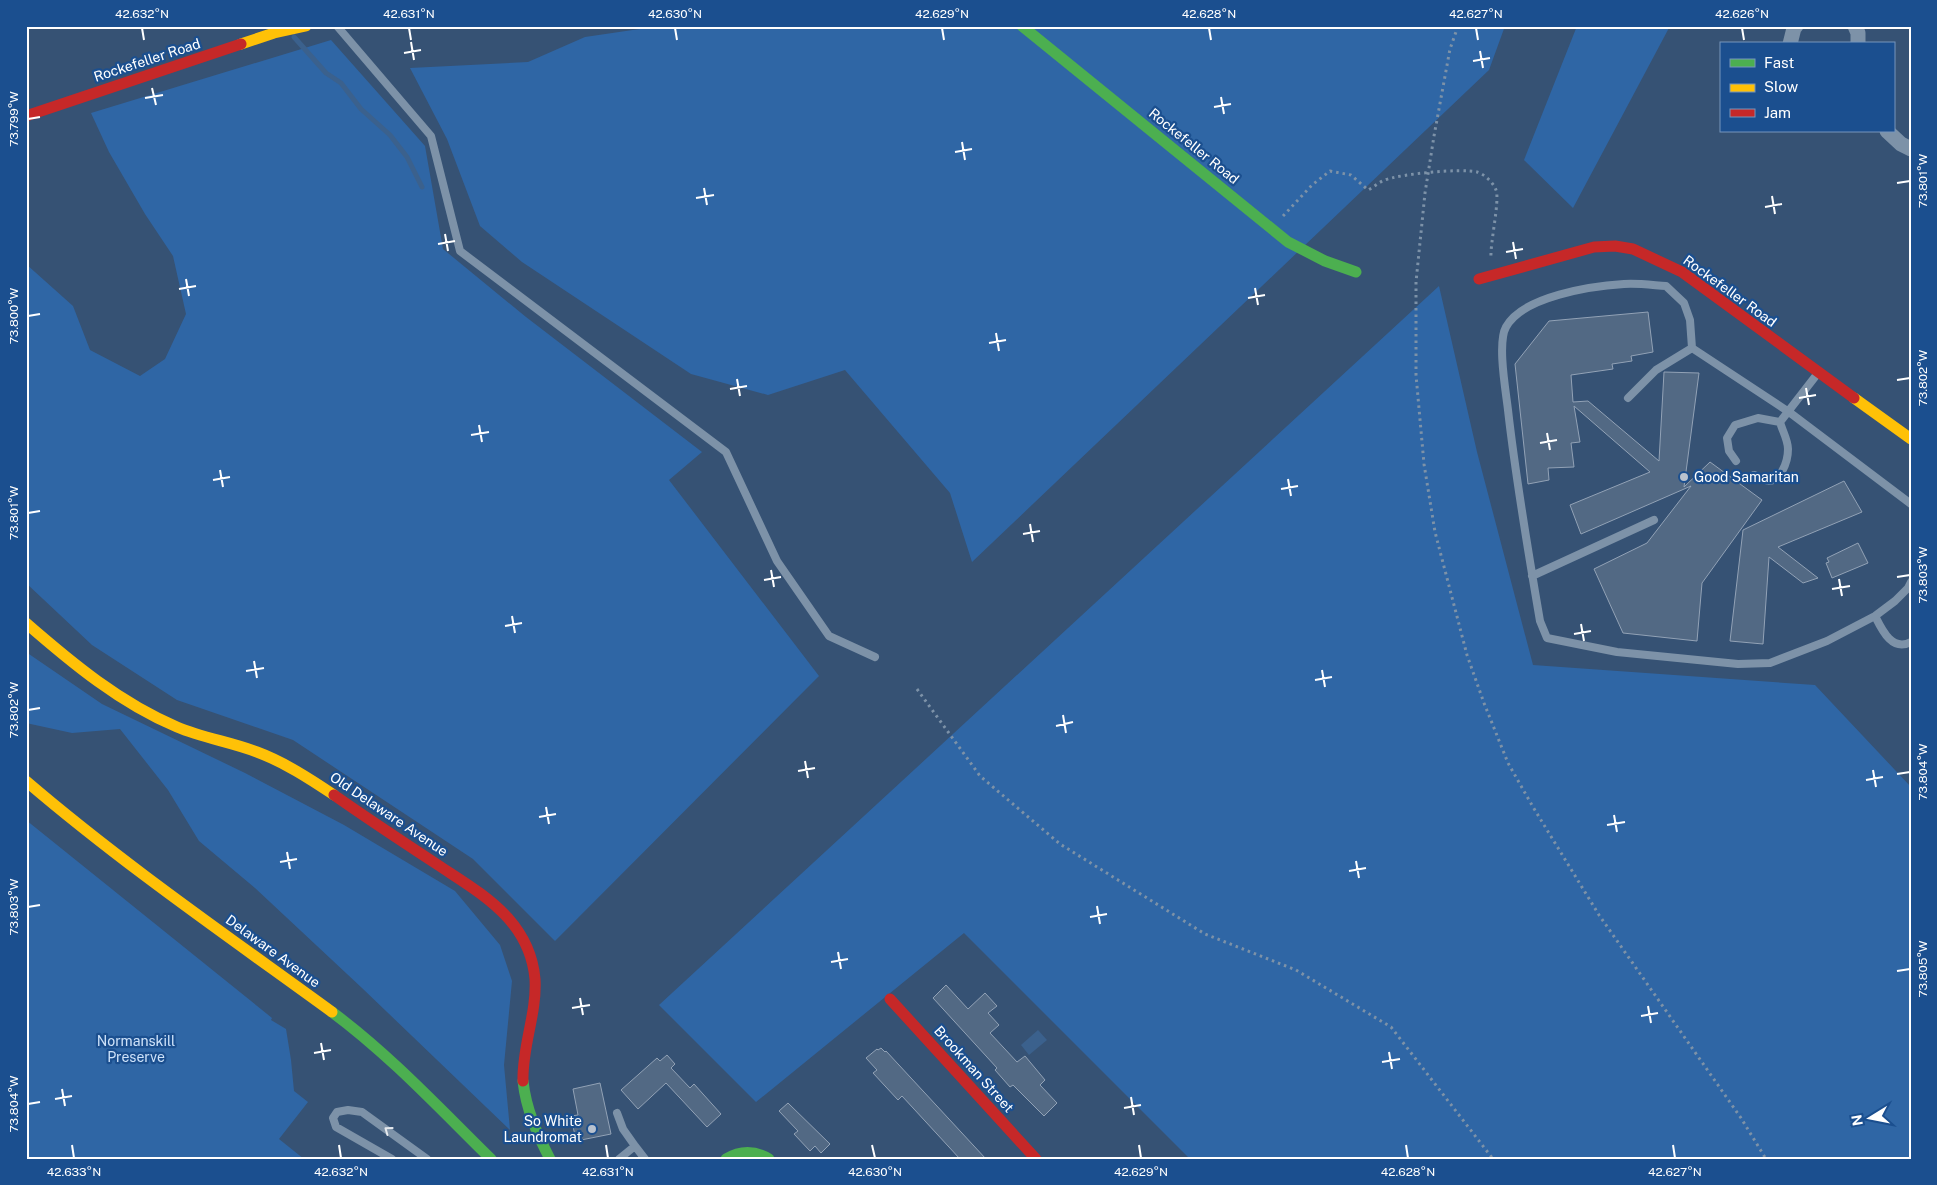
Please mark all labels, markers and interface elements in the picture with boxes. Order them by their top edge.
text: 42.632°N [115,7,169,21]
text: 42.631°N [383,7,435,21]
text: 42.630°N [648,7,702,21]
text: 42.629°N [915,7,969,21]
text: 42.628°N [1182,7,1236,21]
text: 42.627°N [1449,7,1503,21]
text: 42.626°N [1715,7,1769,21]
street label: Rockefeller Road [92,35,202,85]
legend [1720,42,1894,132]
text: Fast [1764,54,1794,71]
text: Slow [1764,78,1799,95]
text: 73.799°W [7,91,21,147]
text: Jam [1764,104,1791,121]
street label: Rockefeller Road [1146,105,1242,187]
text: 73.801°W [1916,153,1930,208]
street label: Rockefeller Road [1680,252,1780,330]
text: 73.800°W [7,287,21,344]
text: 73.802°W [1916,349,1930,406]
place label: Good Samaritan [1694,469,1799,485]
marker: Good Samaritan [1678,471,1690,483]
text: 73.801°W [7,485,21,540]
text: 73.803°W [1916,546,1930,603]
text: 73.802°W [7,681,21,738]
text: 73.804°W [1916,743,1930,800]
street label: Old Delaware Avenue [327,769,451,859]
text: 73.803°W [7,878,21,935]
street label: Delaware Avenue [223,911,323,991]
text: 73.805°W [1916,940,1930,997]
street label: Brookman Street [931,1023,1017,1115]
park label: Normanskill Preserve [97,1033,175,1065]
text: 73.804°W [7,1075,21,1132]
north arrow [1844,1092,1894,1142]
place label: So White Laundromat [503,1113,582,1145]
text: N [1848,1113,1866,1127]
marker: So White Laundromat [586,1123,598,1135]
one-way arrow [384,1127,393,1136]
text: 42.633°N [47,1165,101,1179]
text: 42.632°N [314,1165,368,1179]
text: 42.631°N [582,1165,634,1179]
text: 42.630°N [848,1165,902,1179]
text: 42.629°N [1114,1165,1168,1179]
text: 42.628°N [1381,1165,1435,1179]
text: 42.627°N [1648,1165,1702,1179]

